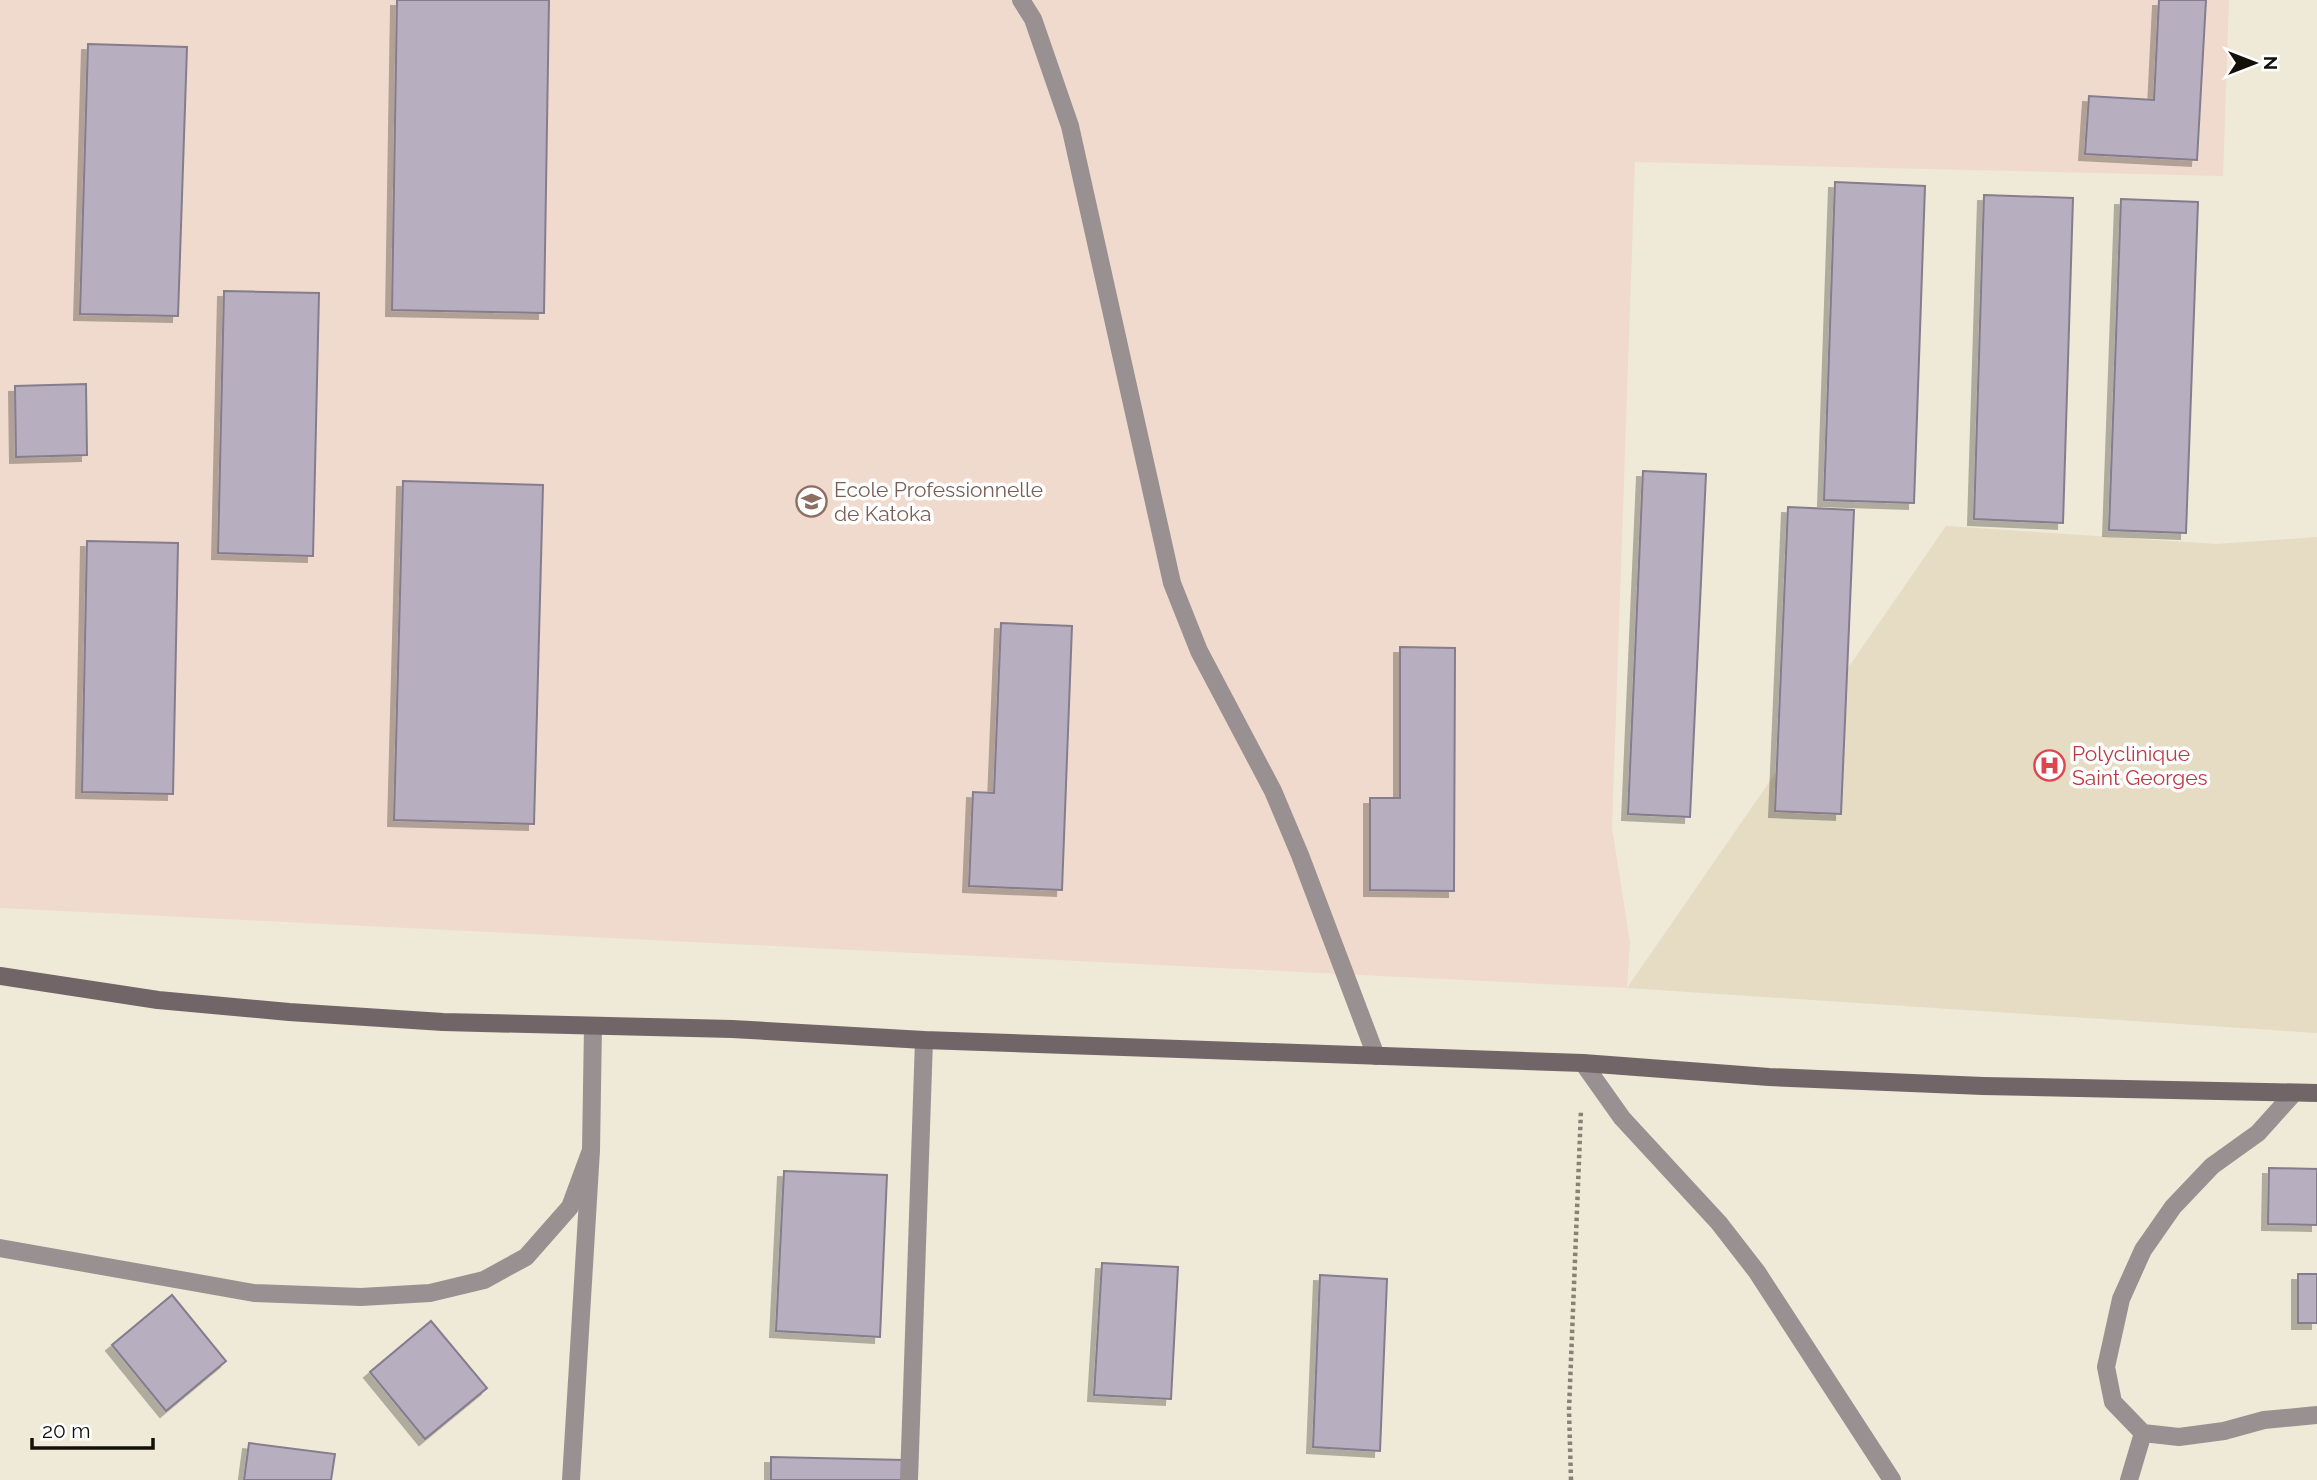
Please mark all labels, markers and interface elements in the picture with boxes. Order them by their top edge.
north arrow [2219,28,2289,98]
text: N [2260,56,2282,70]
place label: Ecole Professionnelle de Katoka [834,477,1043,526]
school or university icon: Ecole Professionnelle de Katoka [794,485,828,519]
place label: Polyclinique Saint Georges [2072,741,2208,790]
hospital icon: Polyclinique Saint Georges [2032,749,2066,783]
scale bar [32,1406,152,1450]
text: 20 m [42,1418,90,1443]

